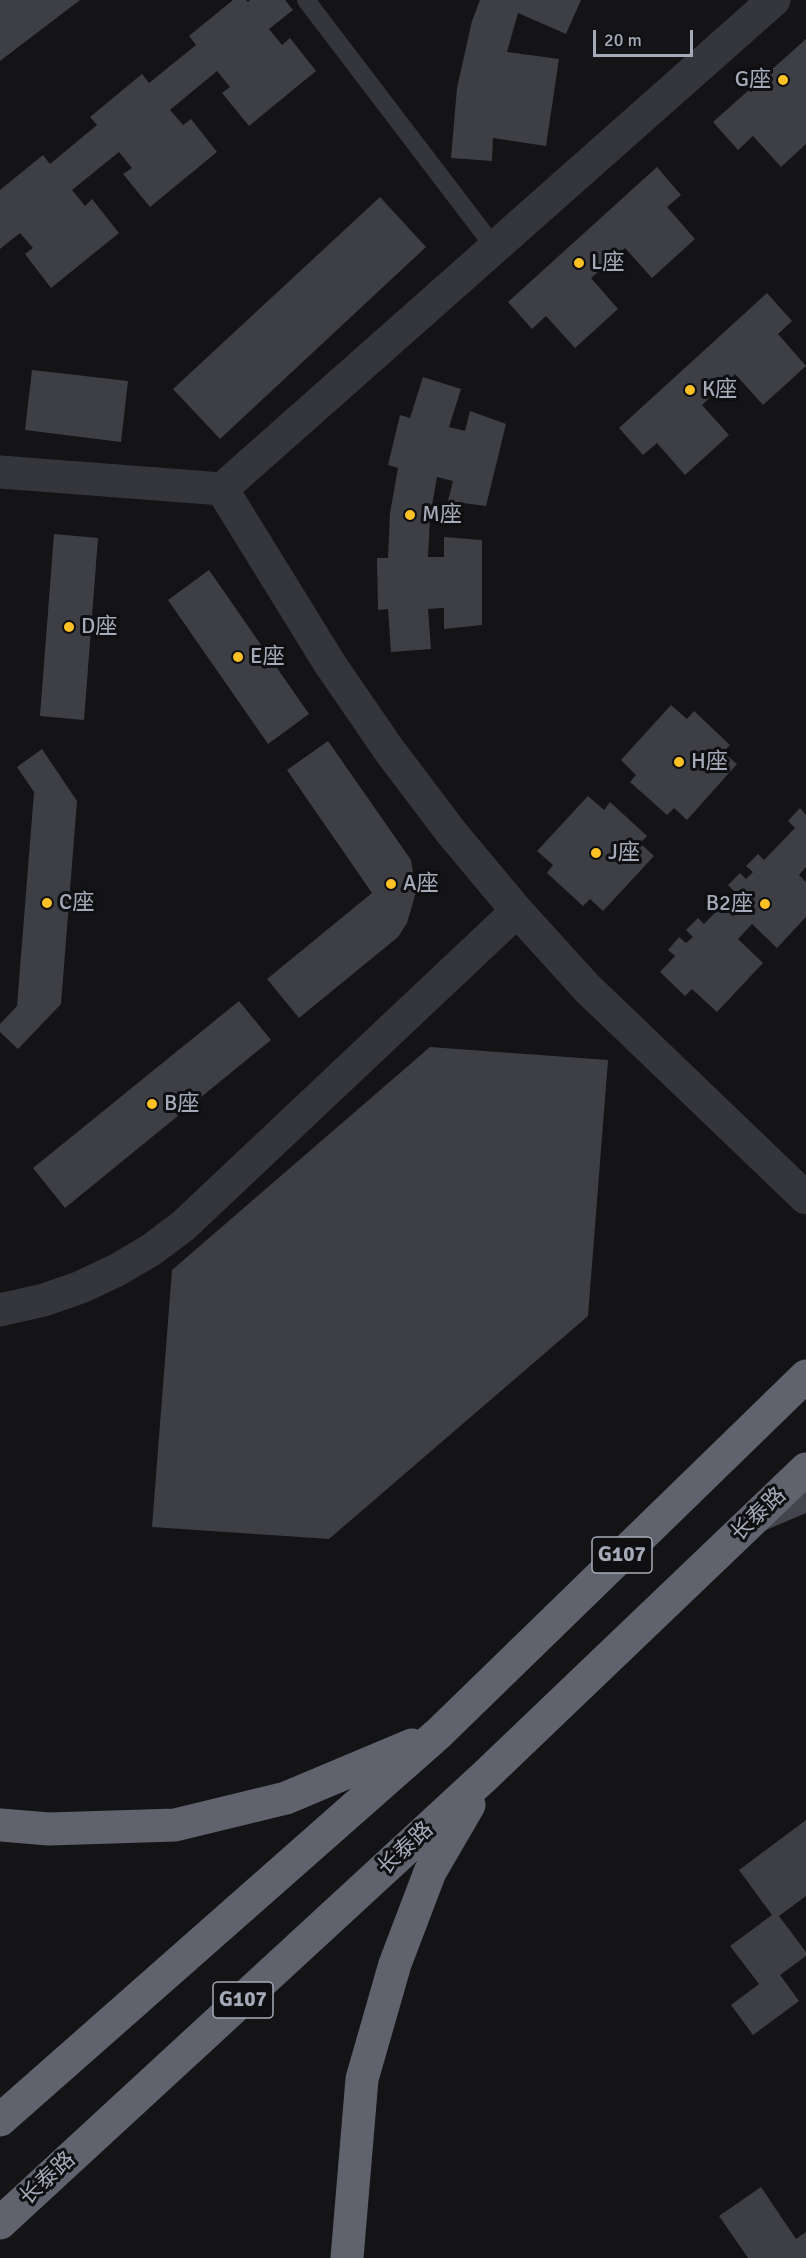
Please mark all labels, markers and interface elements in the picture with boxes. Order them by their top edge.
scale bar [596,18,696,56]
text: 20 m [604,29,642,51]
place label: G座 [735,67,771,93]
marker: G座 [776,73,790,87]
place label: L座 [591,250,624,276]
marker: L座 [572,256,586,270]
place label: K座 [702,377,737,403]
marker: K座 [683,383,697,397]
place label: M座 [422,502,462,528]
marker: M座 [403,508,417,522]
place label: D座 [81,614,117,640]
marker: D座 [62,620,76,634]
place label: E座 [250,644,284,670]
marker: E座 [231,650,245,664]
place label: H座 [691,749,728,775]
marker: H座 [672,755,686,769]
place label: J座 [608,840,640,866]
marker: J座 [589,846,603,860]
place label: A座 [403,871,438,897]
marker: A座 [384,877,398,891]
place label: C座 [59,890,94,916]
place label: B2座 [706,891,753,917]
marker: C座 [40,896,54,910]
marker: B2座 [758,897,772,911]
place label: B座 [164,1091,199,1117]
marker: B座 [145,1097,159,1111]
street label: 长泰路 [726,1483,792,1547]
road number: G107 [592,1537,652,1573]
street label: 长泰路 [373,1817,439,1881]
road number: G107 [213,1982,273,2018]
street label: 长泰路 [15,2147,81,2211]

